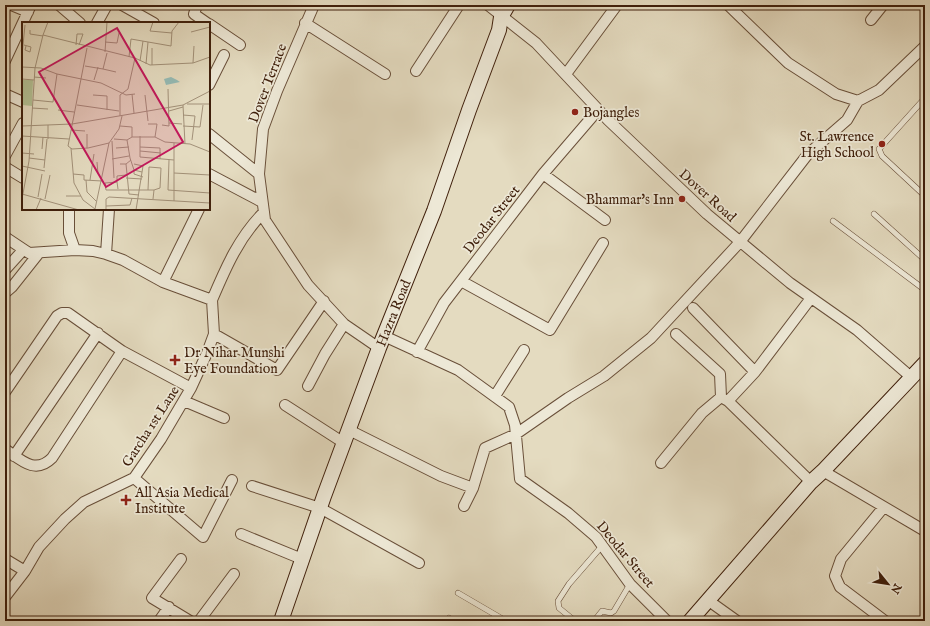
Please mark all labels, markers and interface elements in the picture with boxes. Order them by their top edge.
inset map [22,22,210,210]
street label: Dover Terrace [245,41,292,126]
place label: Bojangles [583,104,639,122]
marker: Bojangles [570,107,580,117]
place label: St. Lawrence High School [799,128,875,162]
marker: St. Lawrence High School [877,139,887,149]
street label: Dover Road [675,165,740,227]
street label: Deodar Street [460,182,524,257]
place label: Bhammar's Inn [586,191,675,209]
marker: Bhammar's Inn [677,194,687,204]
street label: Hazra Road [373,277,416,349]
place label: Dr Nihar Munshi Eye Foundation [184,344,285,378]
marker: Dr Nihar Munshi Eye Foundation [169,354,181,366]
street label: Garcha 1st Lane [118,382,184,470]
place label: All Asia Medical Institute [134,484,229,518]
marker: All Asia Medical Institute [120,494,132,506]
street label: Deodar Street [592,518,659,592]
north arrow [868,564,908,604]
text: N [887,580,905,597]

